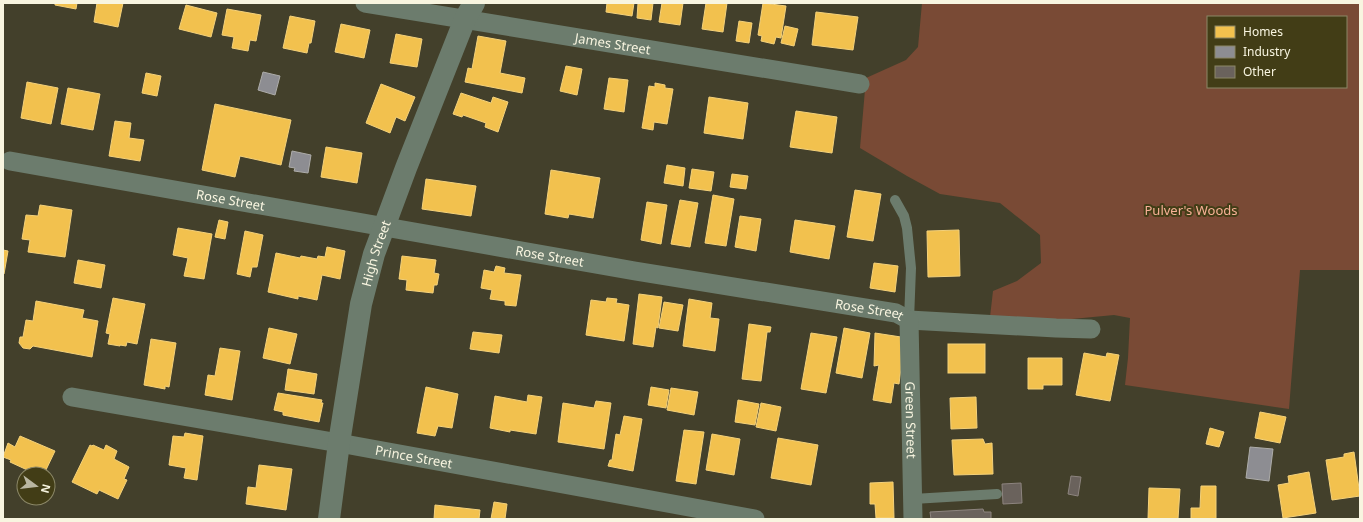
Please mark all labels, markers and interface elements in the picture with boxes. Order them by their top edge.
legend [1207,16,1347,88]
text: Homes [1243,23,1283,40]
street label: James Street [572,28,652,59]
text: Industry [1243,43,1291,60]
text: Other [1243,63,1276,80]
street label: Rose Street [195,185,267,215]
park label: Pulver's Woods [1144,201,1238,219]
street label: High Street [357,217,395,289]
street label: Rose Street [514,241,586,271]
street label: Rose Street [834,294,907,325]
street label: Green Street [901,381,921,459]
street label: Prince Street [374,441,454,473]
north arrow [16,466,56,506]
text: N [38,482,55,495]

